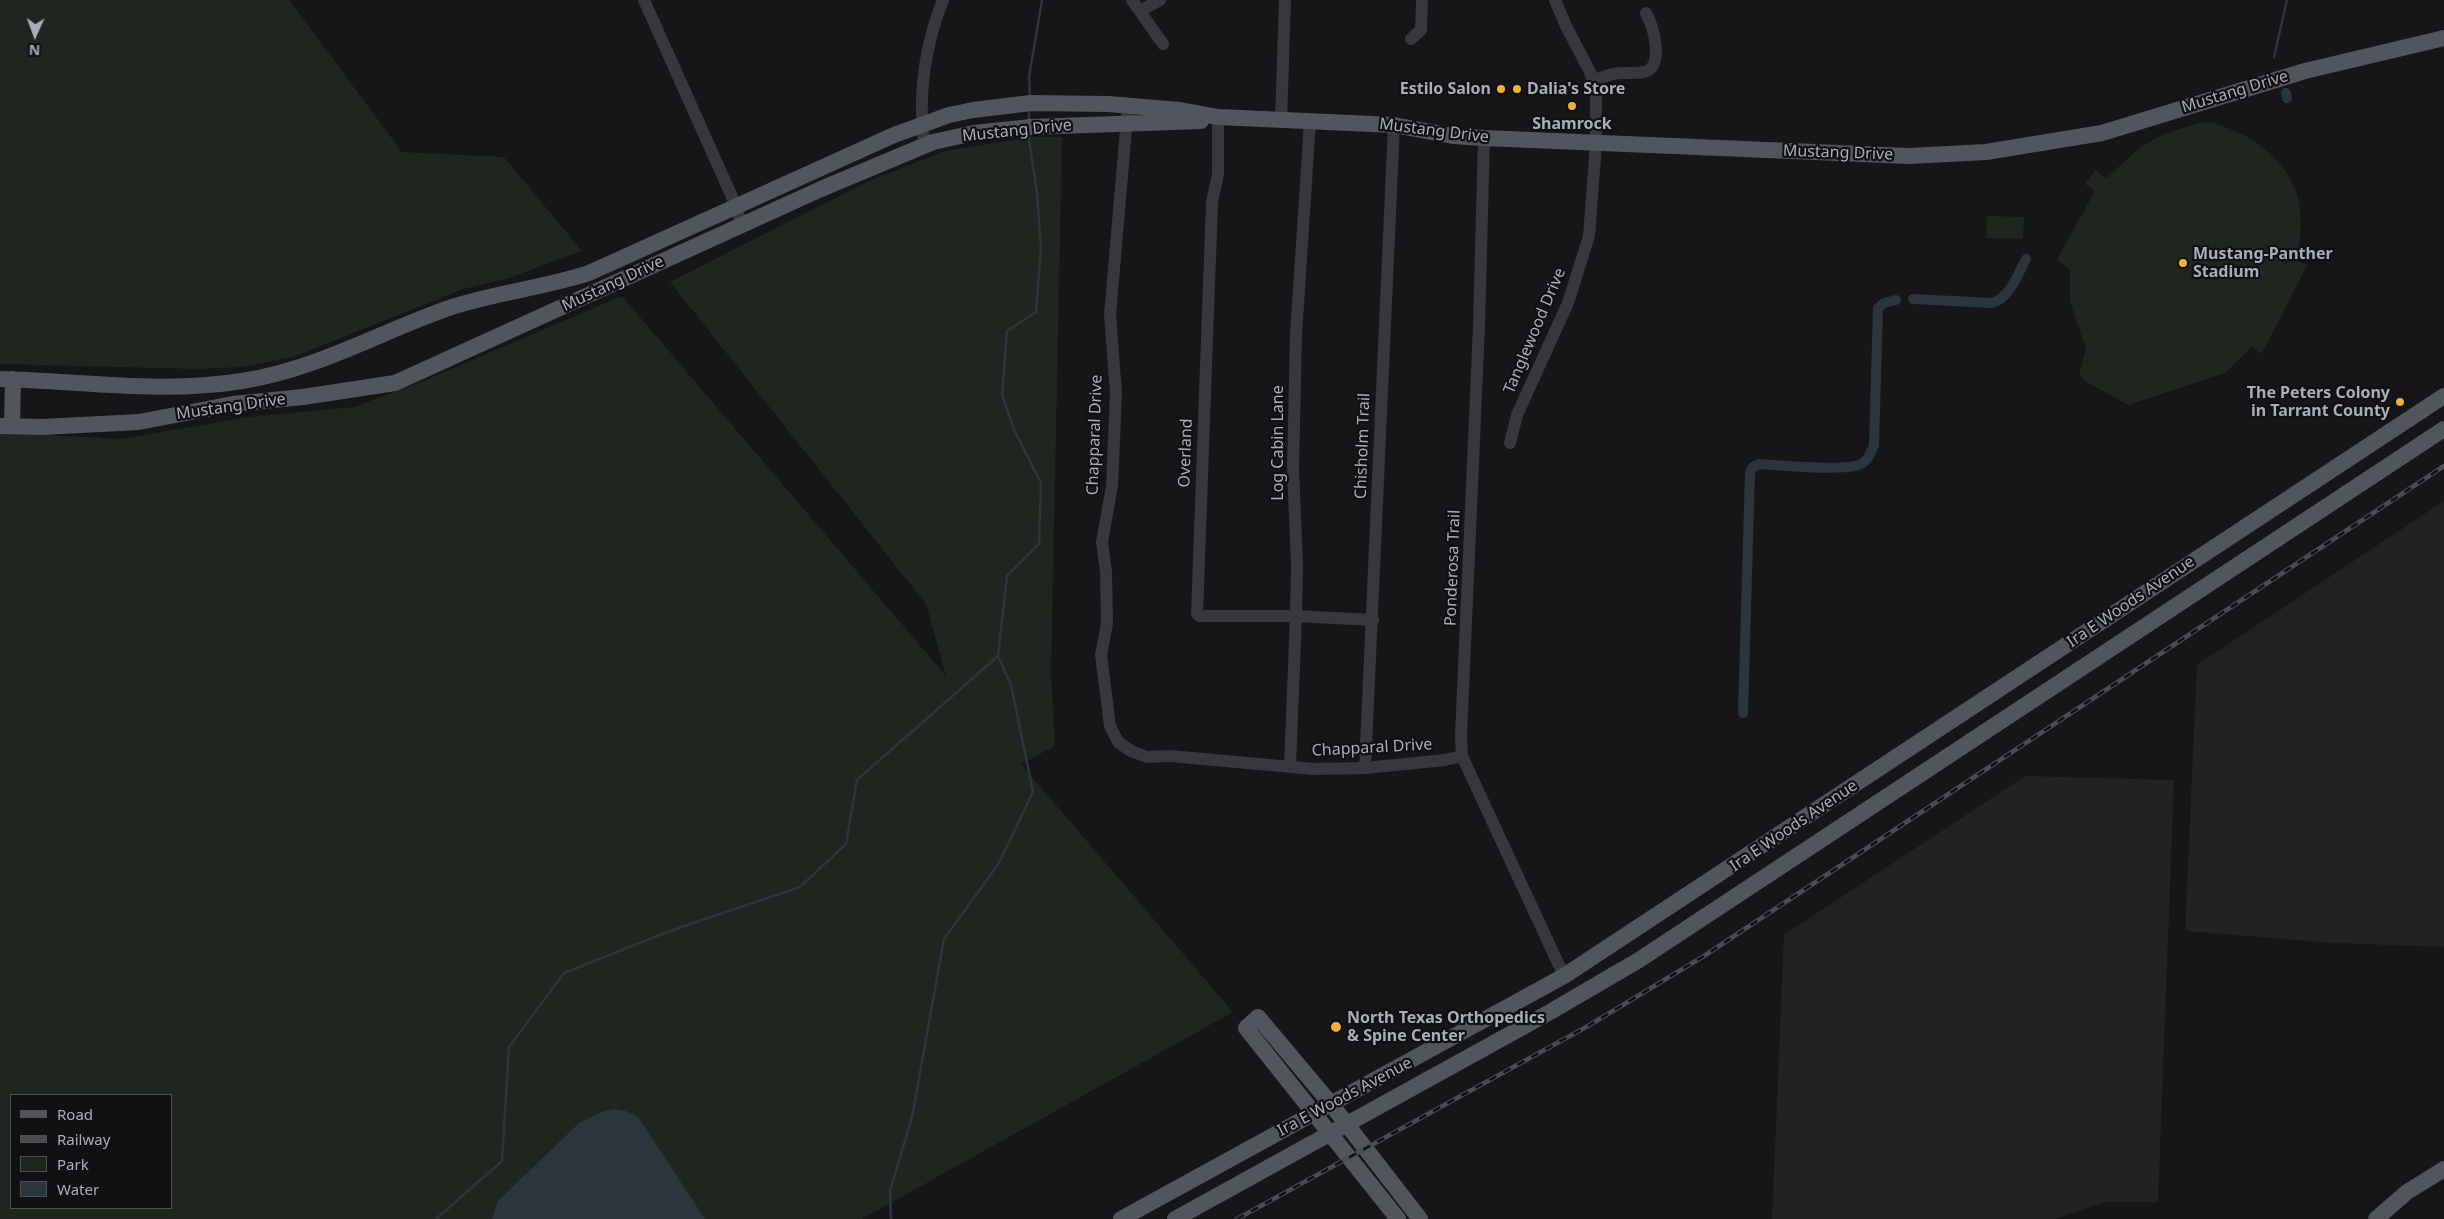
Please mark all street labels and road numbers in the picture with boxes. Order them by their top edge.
street label: Mustang Drive [2179,67,2291,117]
street label: Mustang Drive [1378,115,1490,147]
street label: Mustang Drive [961,116,1073,146]
street label: Mustang Drive [1783,141,1893,165]
street label: Mustang Drive [559,252,667,316]
street label: Tanglewood Drive [1500,265,1570,397]
street label: Chapparal Drive [1083,374,1107,496]
street label: Log Cabin Lane [1268,385,1288,501]
street label: Mustang Drive [175,390,287,424]
street label: Chisholm Trail [1352,393,1374,499]
street label: Overland [1175,418,1197,488]
street label: Ponderosa Trail [1441,509,1465,627]
street label: Ira E Woods Avenue [2064,552,2198,652]
street label: Chapparal Drive [1311,735,1433,761]
street label: Ira E Woods Avenue [1727,776,1861,876]
street label: Ira E Woods Avenue [1274,1053,1416,1141]

